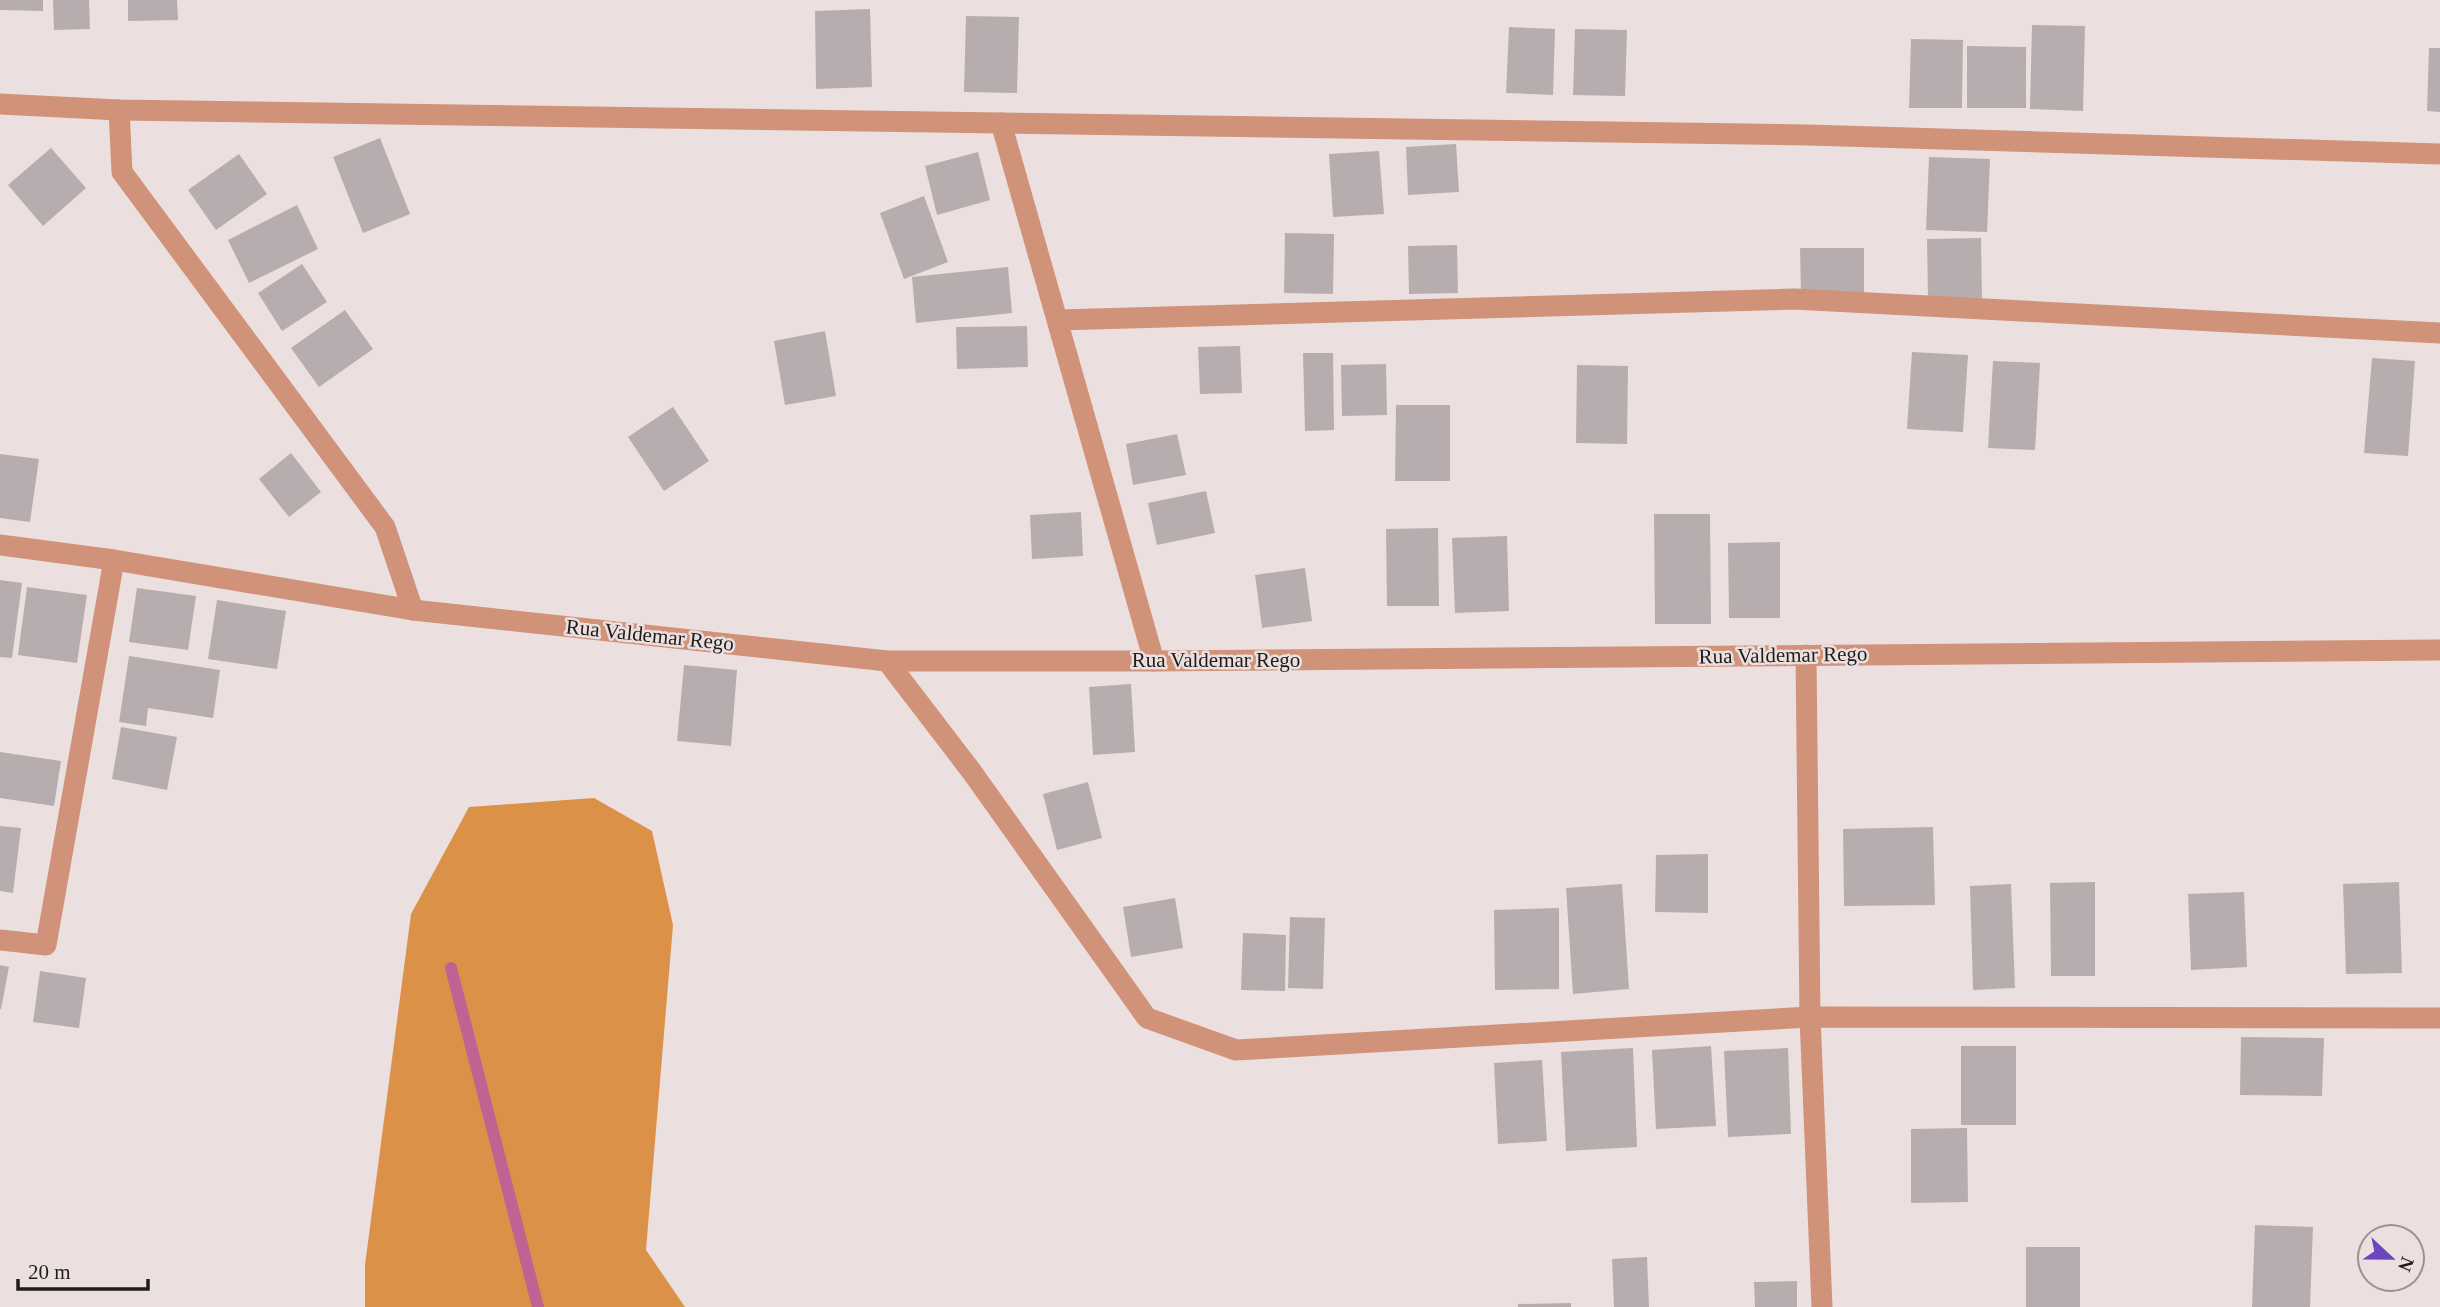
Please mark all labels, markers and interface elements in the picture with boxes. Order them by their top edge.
street label: Rua Valdemar Rego [565,614,735,656]
street label: Rua Valdemar Rego [1698,642,1868,668]
street label: Rua Valdemar Rego [1132,648,1300,672]
north arrow [2356,1223,2426,1293]
scale bar [18,1248,147,1292]
text: N [2394,1254,2419,1275]
text: 20 m [28,1260,71,1284]

